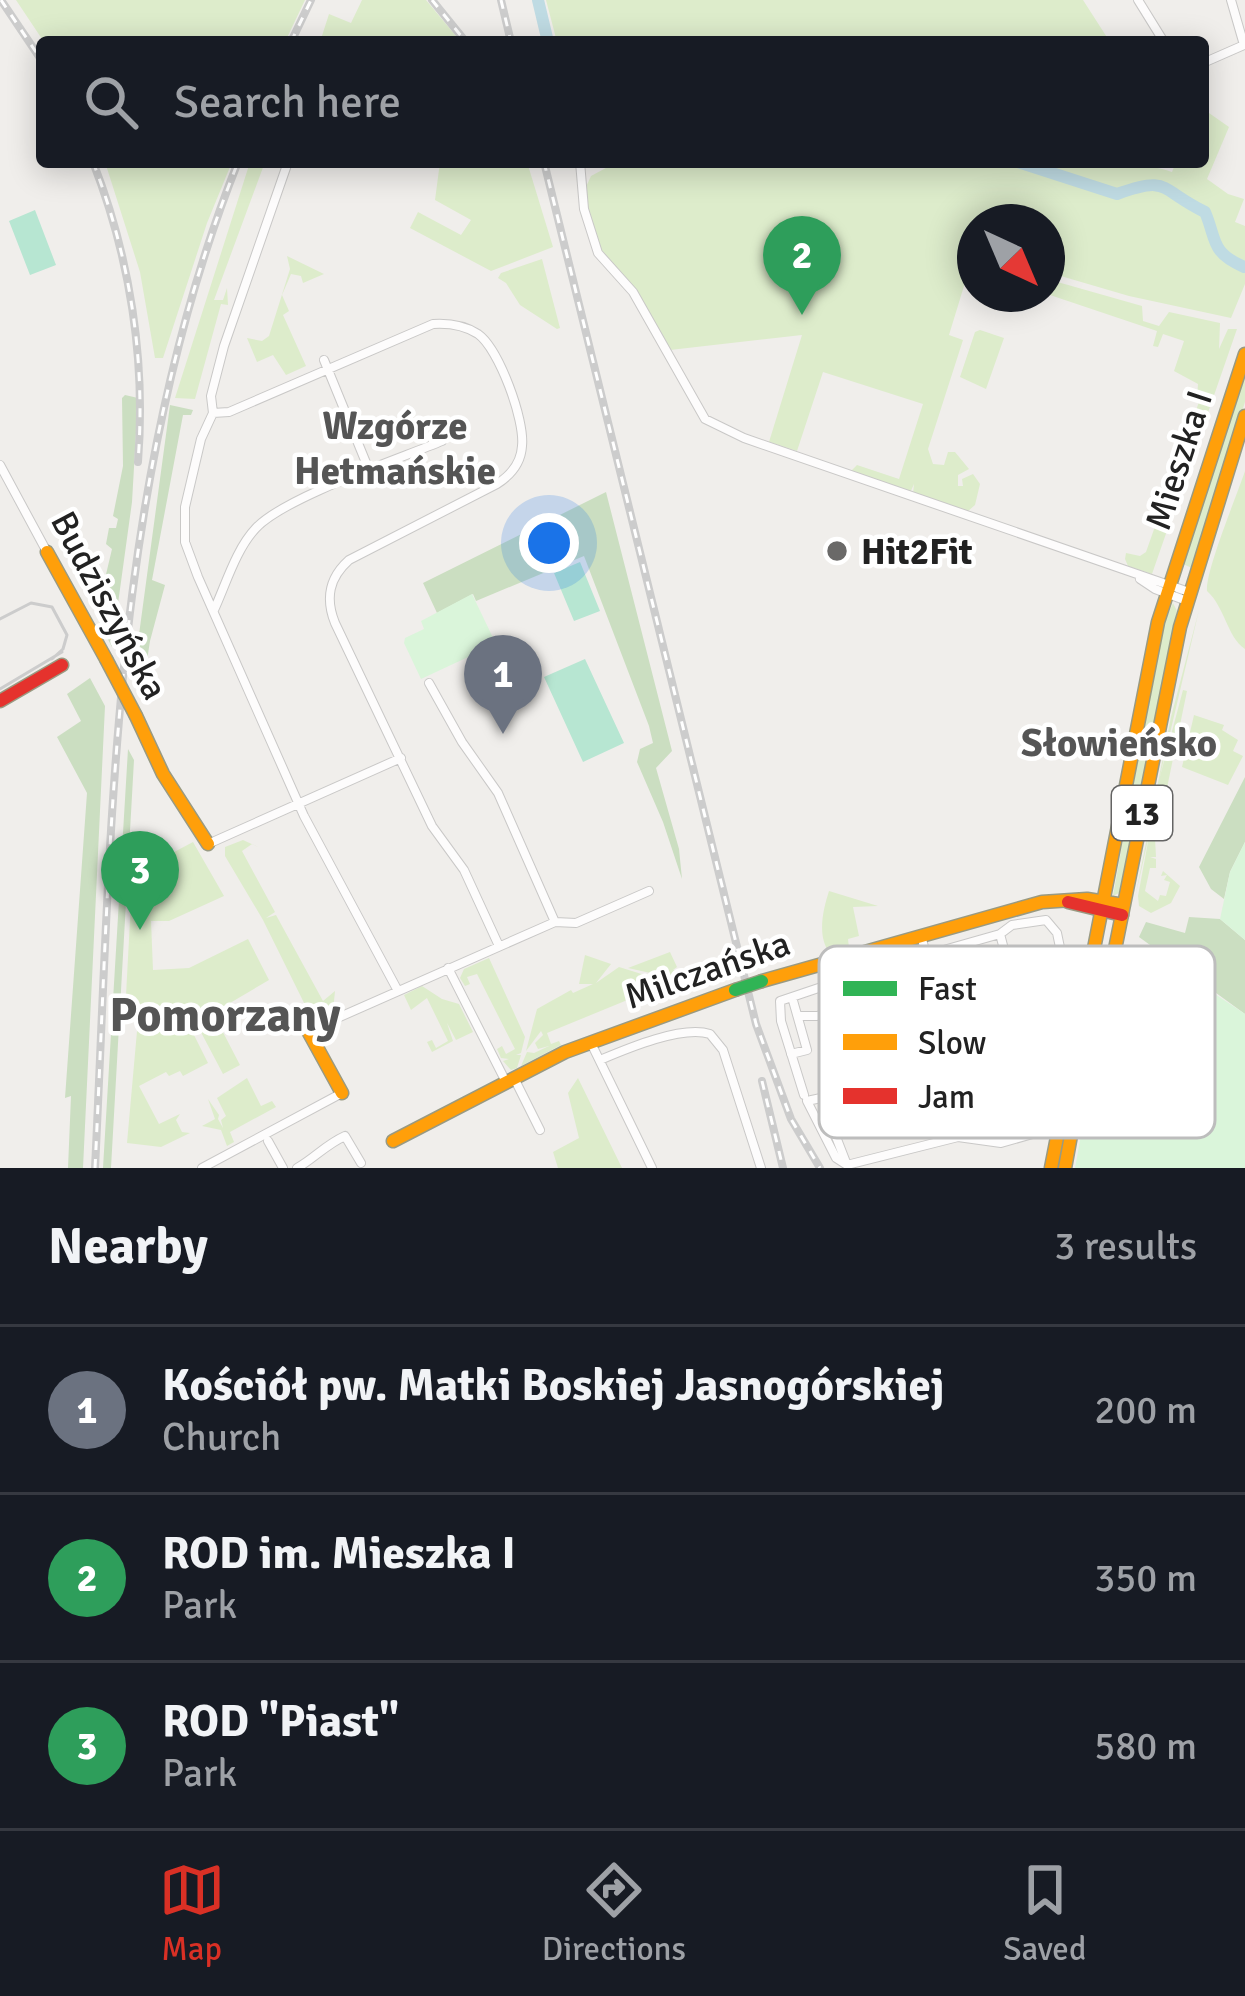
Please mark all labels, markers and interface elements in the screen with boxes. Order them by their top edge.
search box [36,36,1209,168]
icon: search [78,69,144,135]
text: Search here [174,75,401,130]
north arrow [957,204,1065,312]
pin: 2 [763,216,841,315]
street label: Mieszka I [1136,385,1223,536]
district label: Wzgórze Hetmańskie [294,402,496,495]
street label: Budziszyńska [40,504,177,708]
your location [519,513,579,573]
place label: Hit2Fit [861,530,972,575]
marker: Hit2Fit [824,538,850,564]
pin: 1 [464,635,542,734]
district label: Słowieńsko [1021,719,1217,767]
road number: 13 [1112,786,1172,840]
pin: 3 [101,831,179,930]
street label: Milczańska [619,921,796,1020]
legend [819,946,1215,1138]
text: Fast [918,969,977,1010]
district label: Pomorzany [109,986,341,1045]
text: Slow [918,1023,987,1064]
text: Jam [918,1077,975,1118]
text: Nearby [48,1215,208,1278]
text: 3 results [1054,1222,1197,1270]
text: Kościół pw. Matki Boskiej Jasnogórskiej [162,1358,944,1413]
text: 1 [76,1386,98,1434]
text: 200 m [1094,1386,1197,1434]
text: Church [162,1413,281,1461]
text: ROD im. Mieszka I [162,1526,516,1581]
text: 2 [76,1554,98,1602]
text: 350 m [1094,1554,1197,1602]
text: Park [162,1581,237,1629]
text: ROD "Piast" [162,1694,399,1749]
text: 3 [76,1722,98,1770]
text: 580 m [1094,1722,1197,1770]
text: Park [162,1749,237,1797]
tab: Map [159,1857,225,1970]
tab: Directions [542,1857,686,1970]
tab: Saved [1003,1857,1086,1970]

